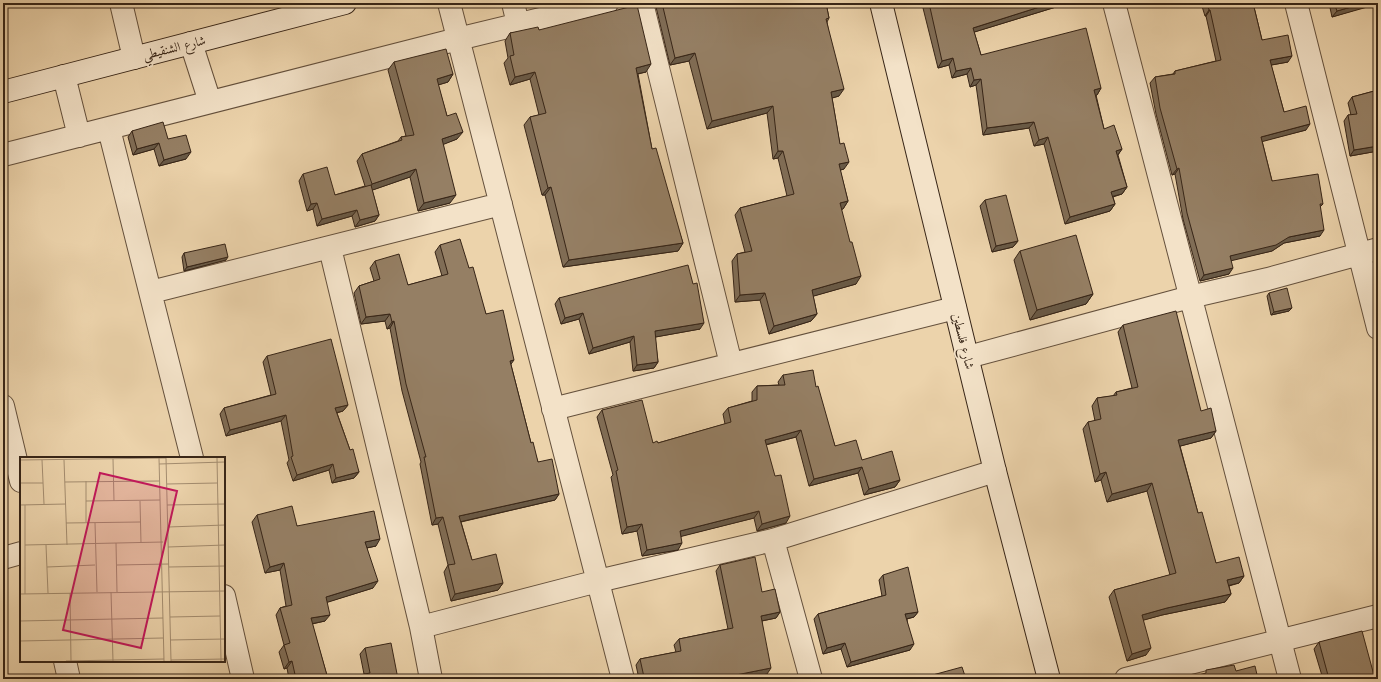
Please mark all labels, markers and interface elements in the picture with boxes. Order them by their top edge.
street label: شارع الشنقيطي [141,31,208,67]
street label: شارع فلسطين [945,311,979,372]
inset map [20,457,225,662]

